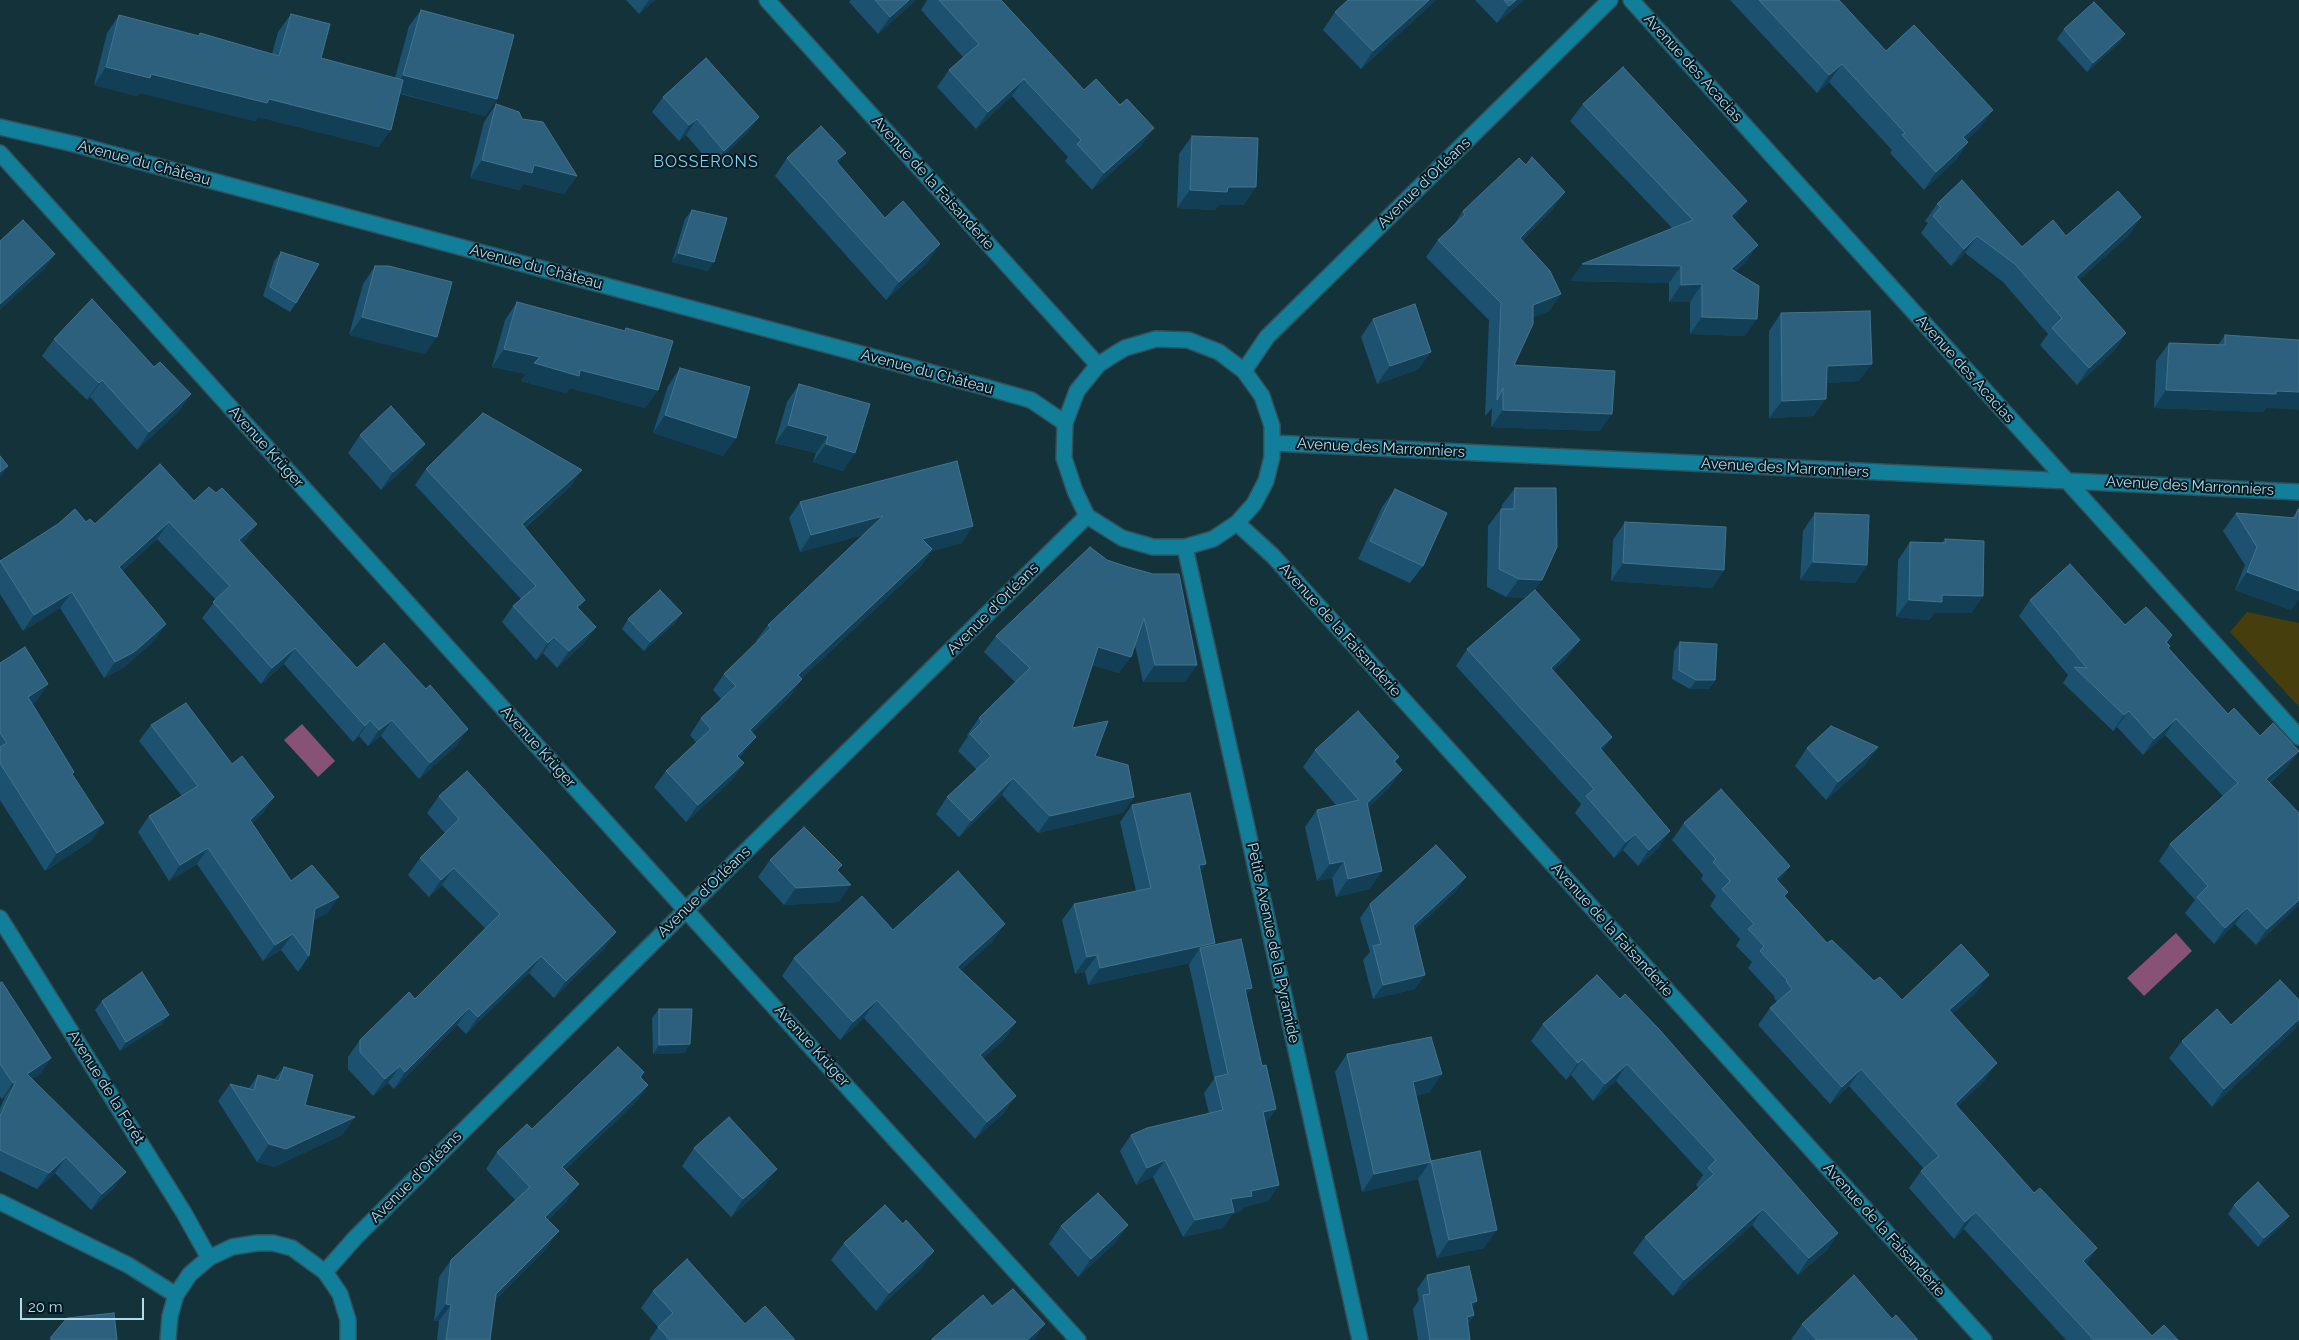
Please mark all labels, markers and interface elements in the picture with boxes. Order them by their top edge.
street label: Avenue des Acacias [1640,10,1746,126]
street label: Avenue de la Faisanderie [868,113,998,253]
street label: Avenue d'Orléans [1374,134,1474,232]
street label: Avenue du Château [76,137,212,189]
district label: BOSSERONS [652,152,760,172]
street label: Avenue du Château [468,241,604,293]
street label: Avenue des Acacias [1912,311,2018,427]
street label: Avenue du Château [859,346,995,398]
street label: Avenue Krüger [225,402,307,492]
street label: Avenue des Marronniers [1297,435,1465,461]
street label: Avenue des Marronniers [1701,455,1869,481]
street label: Avenue des Marronniers [2106,473,2274,499]
street label: Avenue d'Orléans [943,559,1043,659]
street label: Avenue de la Faisanderie [1275,560,1405,700]
street label: Avenue Krüger [497,702,579,792]
street label: Petite Avenue de la Pyramide [1243,841,1303,1045]
street label: Avenue d'Orléans [654,843,754,941]
street label: Avenue de la Faisanderie [1547,860,1677,1000]
street label: Avenue Krüger [771,1001,853,1091]
street label: Avenue de la Forêt [64,1027,148,1147]
street label: Avenue d'Orléans [366,1127,466,1227]
street label: Avenue de la Faisanderie [1819,1160,1949,1300]
scale bar [22,1288,146,1320]
text: 20 m [28,1298,63,1316]

